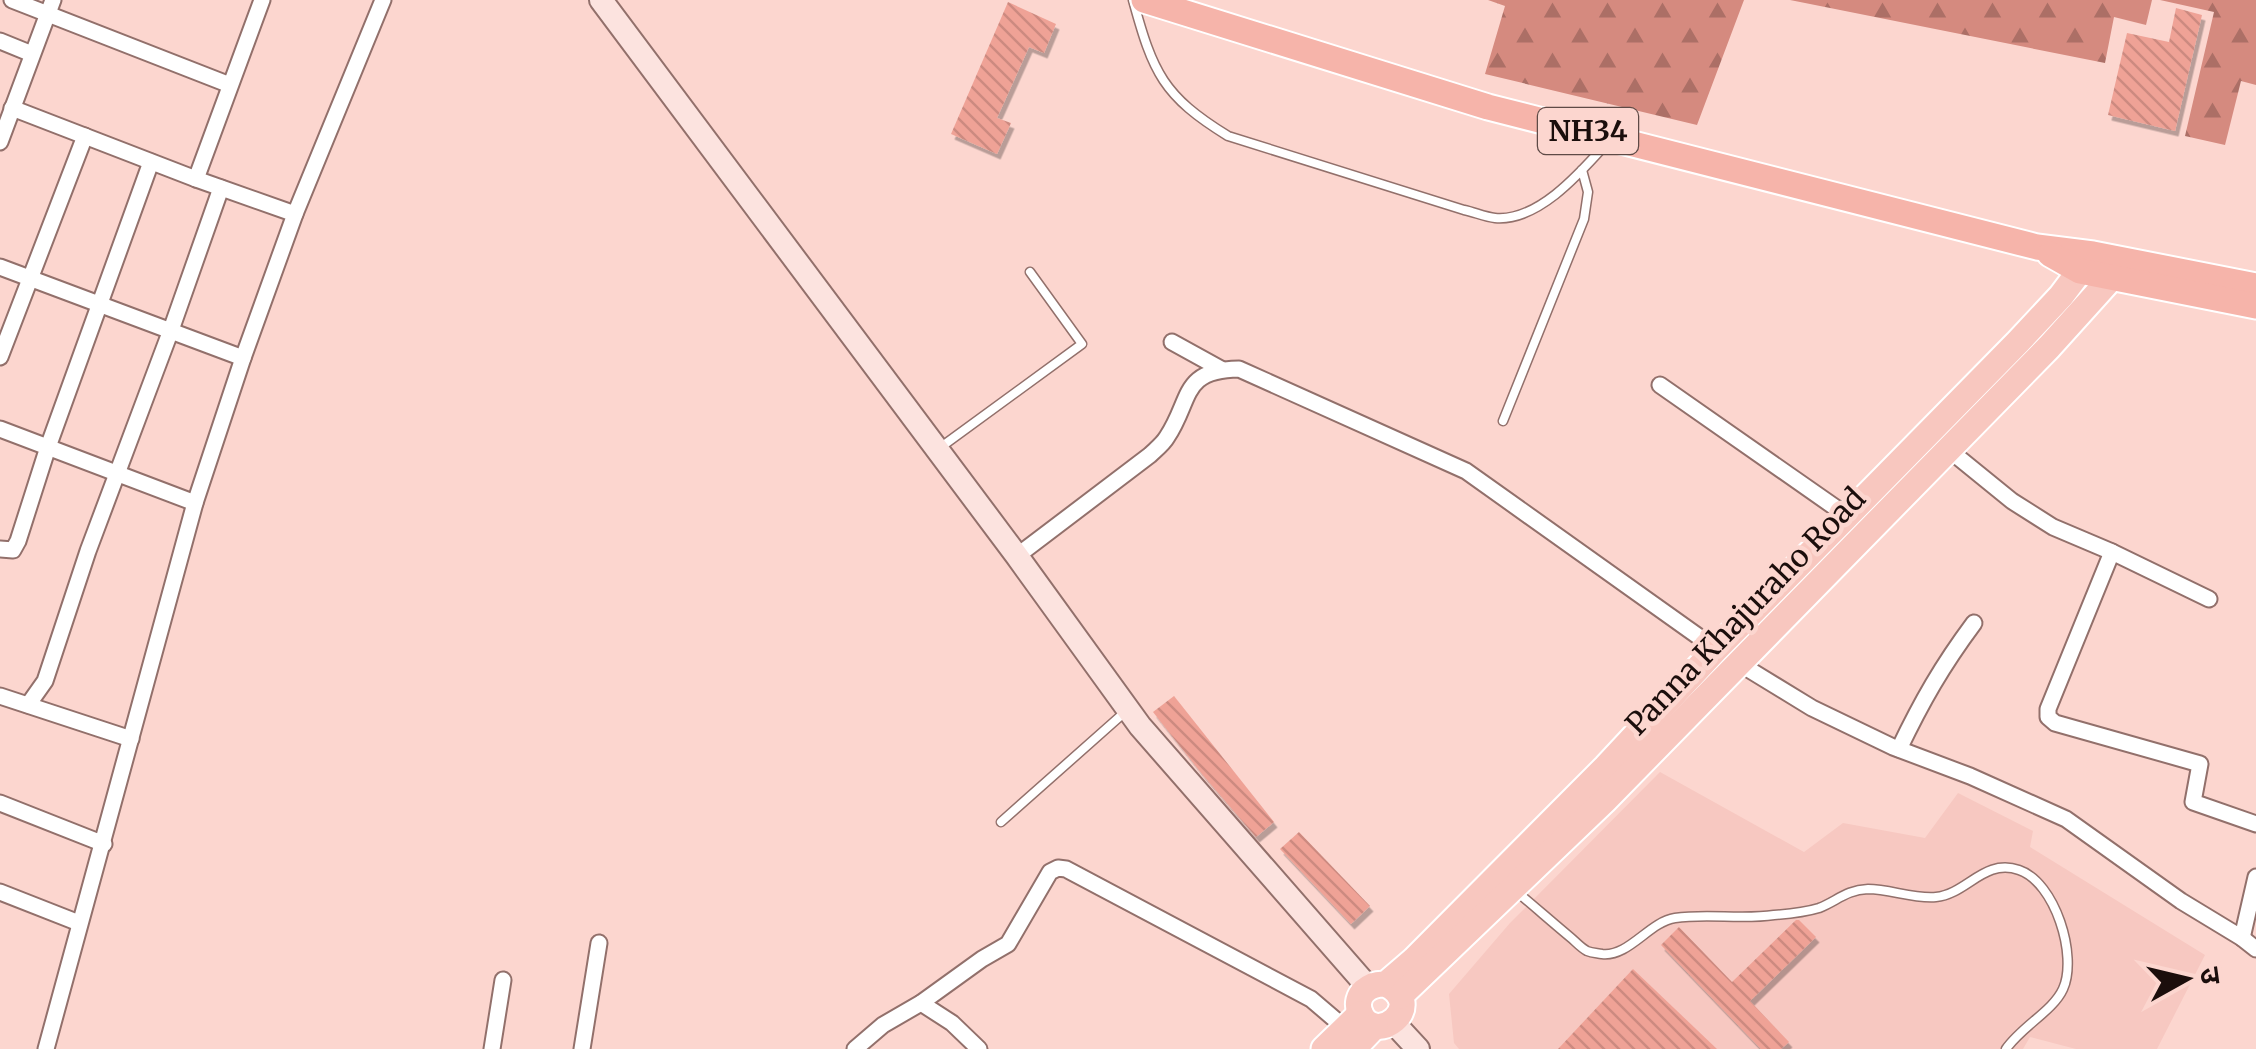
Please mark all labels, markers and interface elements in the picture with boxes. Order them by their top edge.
road number: NH34 [1538,108,1638,154]
street label: Panna Khajuraho Road [1617,479,1873,743]
north arrow [2136,929,2236,1029]
text: उ [2192,965,2230,987]

